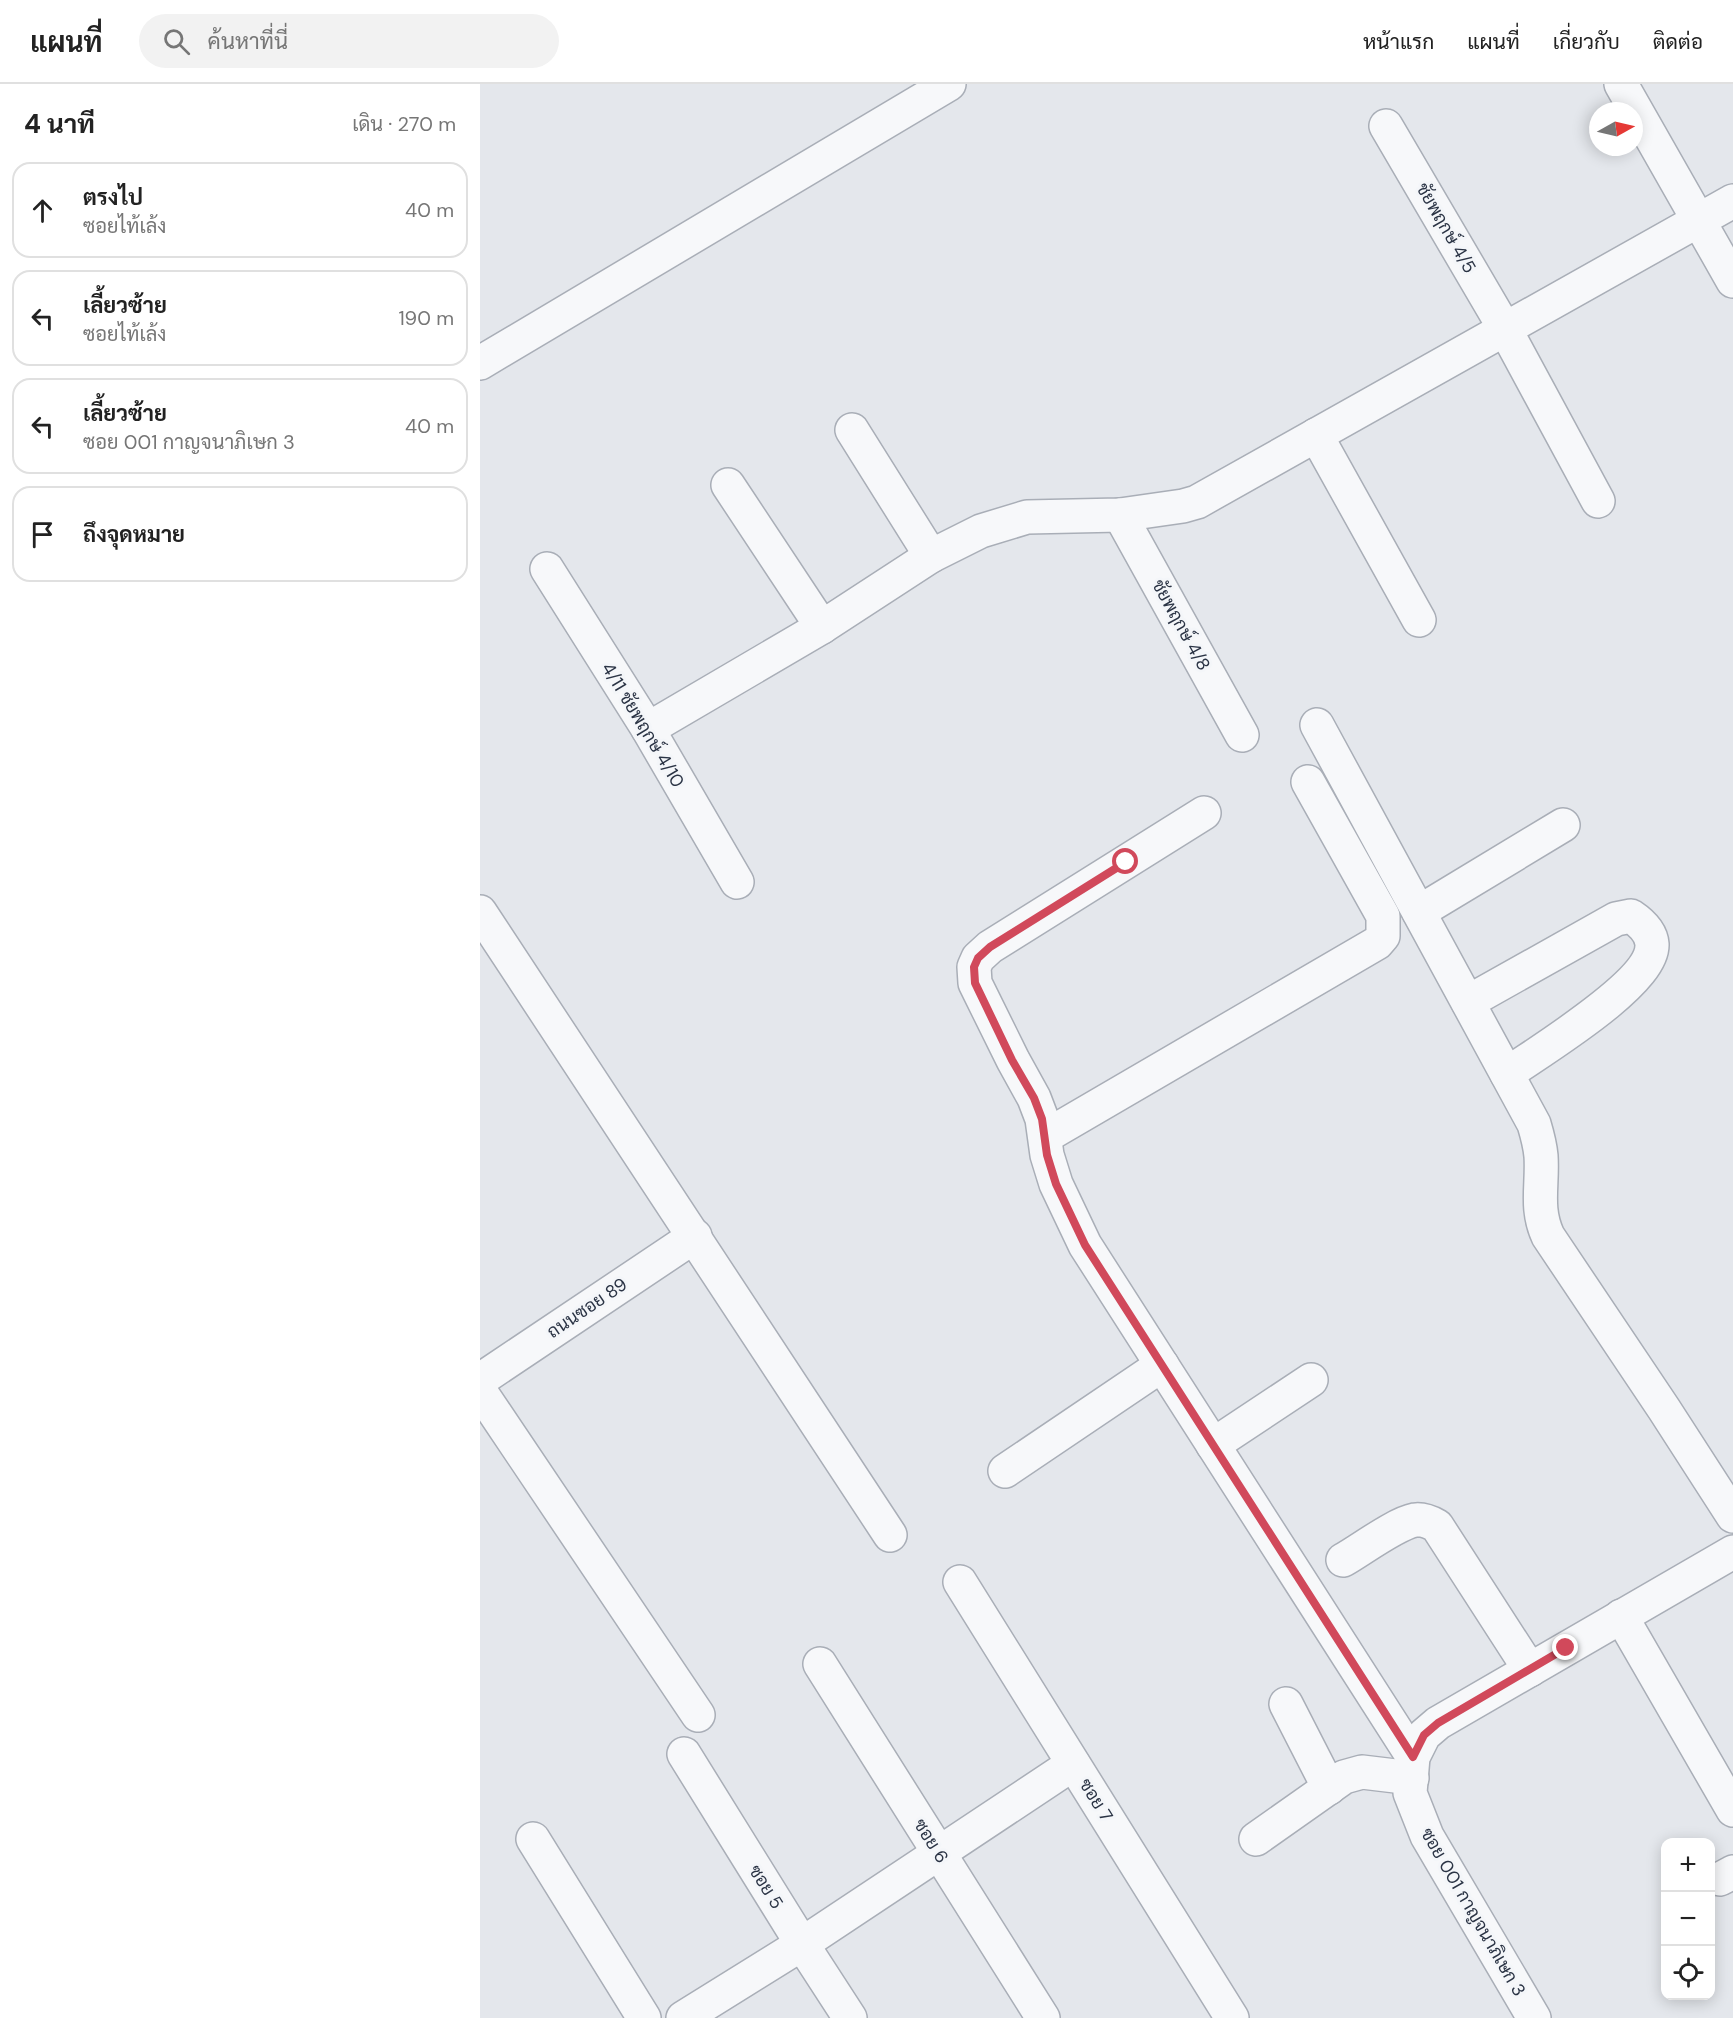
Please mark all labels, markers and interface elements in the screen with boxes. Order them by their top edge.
search box [139,14,559,68]
text: แผนที่ [30,24,103,61]
icon: search [160,25,193,58]
text: ค้นหาที่นี่ [208,27,288,56]
text: หน้าแรก [1363,28,1434,56]
text: แผนที่ [1467,28,1520,56]
text: เกี่ยวกับ [1553,28,1620,56]
text: ติดต่อ [1653,28,1703,56]
north arrow [1589,102,1643,156]
text: 4 นาที [24,107,95,141]
text: เดิน · 270 m [352,111,456,137]
street label: ชัยพฤกษ์ 4/5 [1411,178,1482,277]
text: ตรงไป [83,183,143,212]
icon: ahead [26,194,59,227]
text: 40 m [405,197,454,223]
text: ซอยไท้เล้ง [83,213,166,239]
text: เลี้ยวซ้าย [83,291,167,320]
icon: left [26,302,59,335]
text: 190 m [398,305,454,331]
text: ซอยไท้เล้ง [83,321,166,347]
text: เลี้ยวซ้าย [83,399,167,428]
icon: left [26,410,59,443]
text: 40 m [405,413,454,439]
text: ซอย 001 กาญจนาภิเษก 3 [83,429,295,455]
icon: arrive [26,518,59,551]
text: ถึงจุดหมาย [83,520,185,549]
street label: ชัยพฤกษ์ 4/8 [1146,575,1217,675]
street label: 4/11 ชัยพฤกษ์ 4/10 [596,657,691,792]
route start [1112,848,1138,874]
street label: ถนนซอย 89 [542,1272,632,1344]
route end [1552,1634,1578,1660]
street label: ซอย 7 [1074,1774,1118,1826]
street label: ซอย 6 [908,1814,954,1868]
street label: ซอย 001 กาญจนาภิเษก 3 [1415,1823,1531,2001]
map controls [1661,1838,1715,2000]
button: + [1661,1838,1715,1892]
street label: ซอย 5 [743,1860,789,1914]
button: − [1661,1892,1715,1946]
button: locate [1661,1946,1715,2000]

